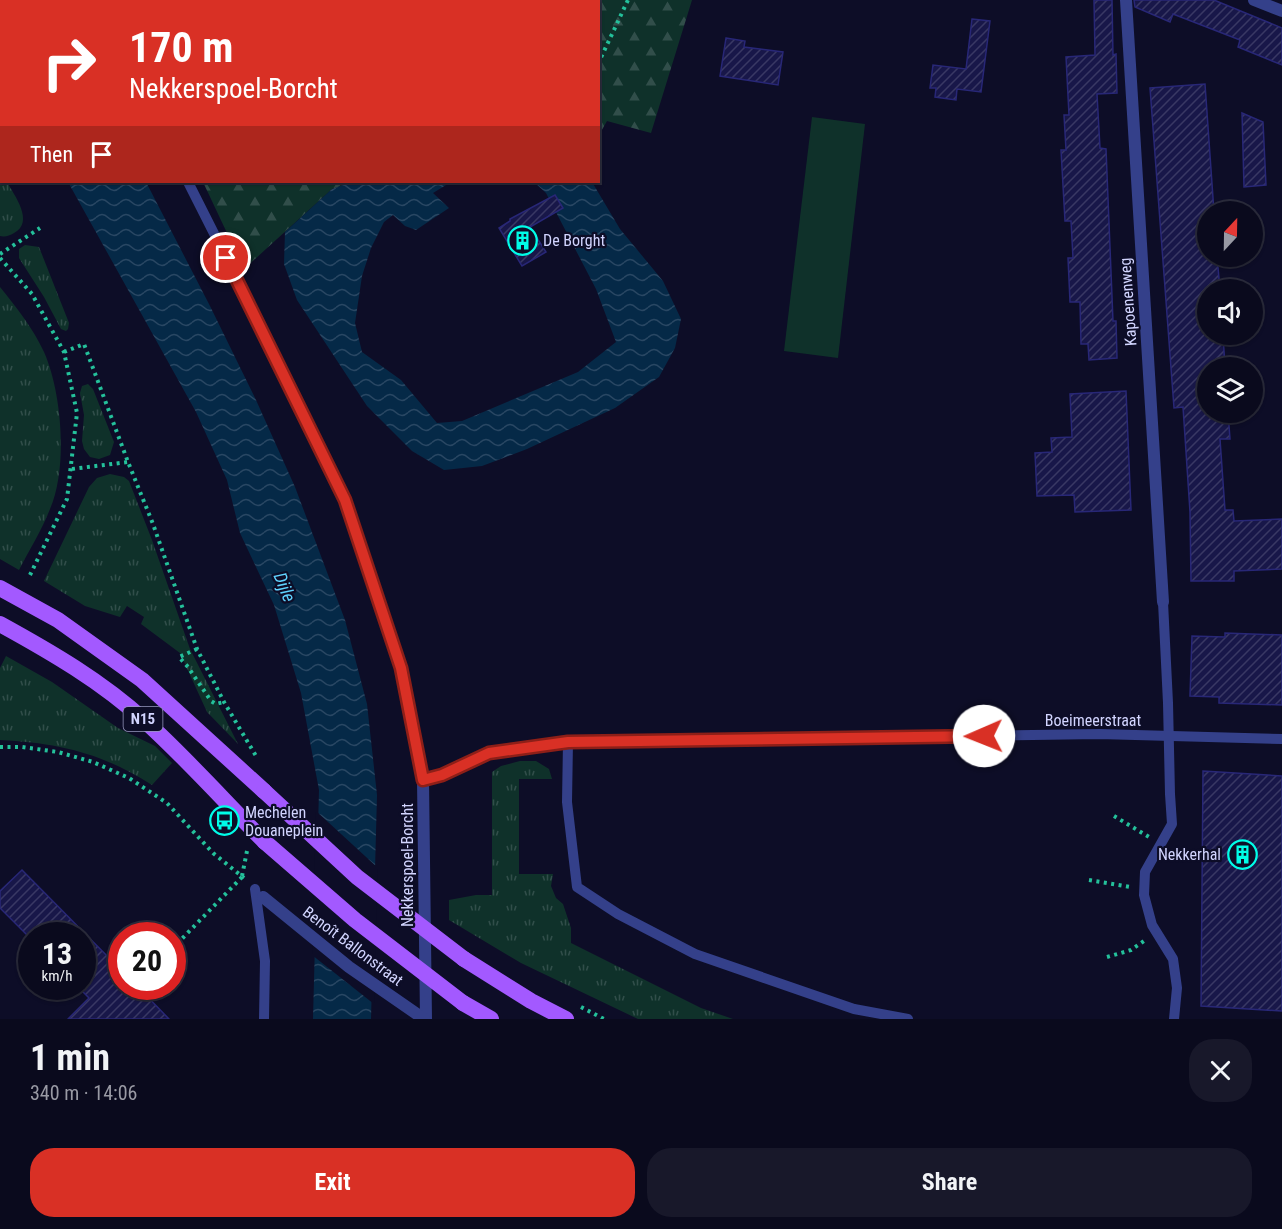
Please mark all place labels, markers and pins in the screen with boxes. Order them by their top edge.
building icon: De Borght [506,224,538,256]
place label: De Borght [543,231,605,250]
pin [200,232,251,283]
place label: Mechelen Douaneplein [245,803,323,840]
bus stop icon: Mechelen Douaneplein [208,805,240,837]
building icon: Nekkerhal [1226,838,1258,870]
place label: Nekkerhal [1158,845,1221,864]

